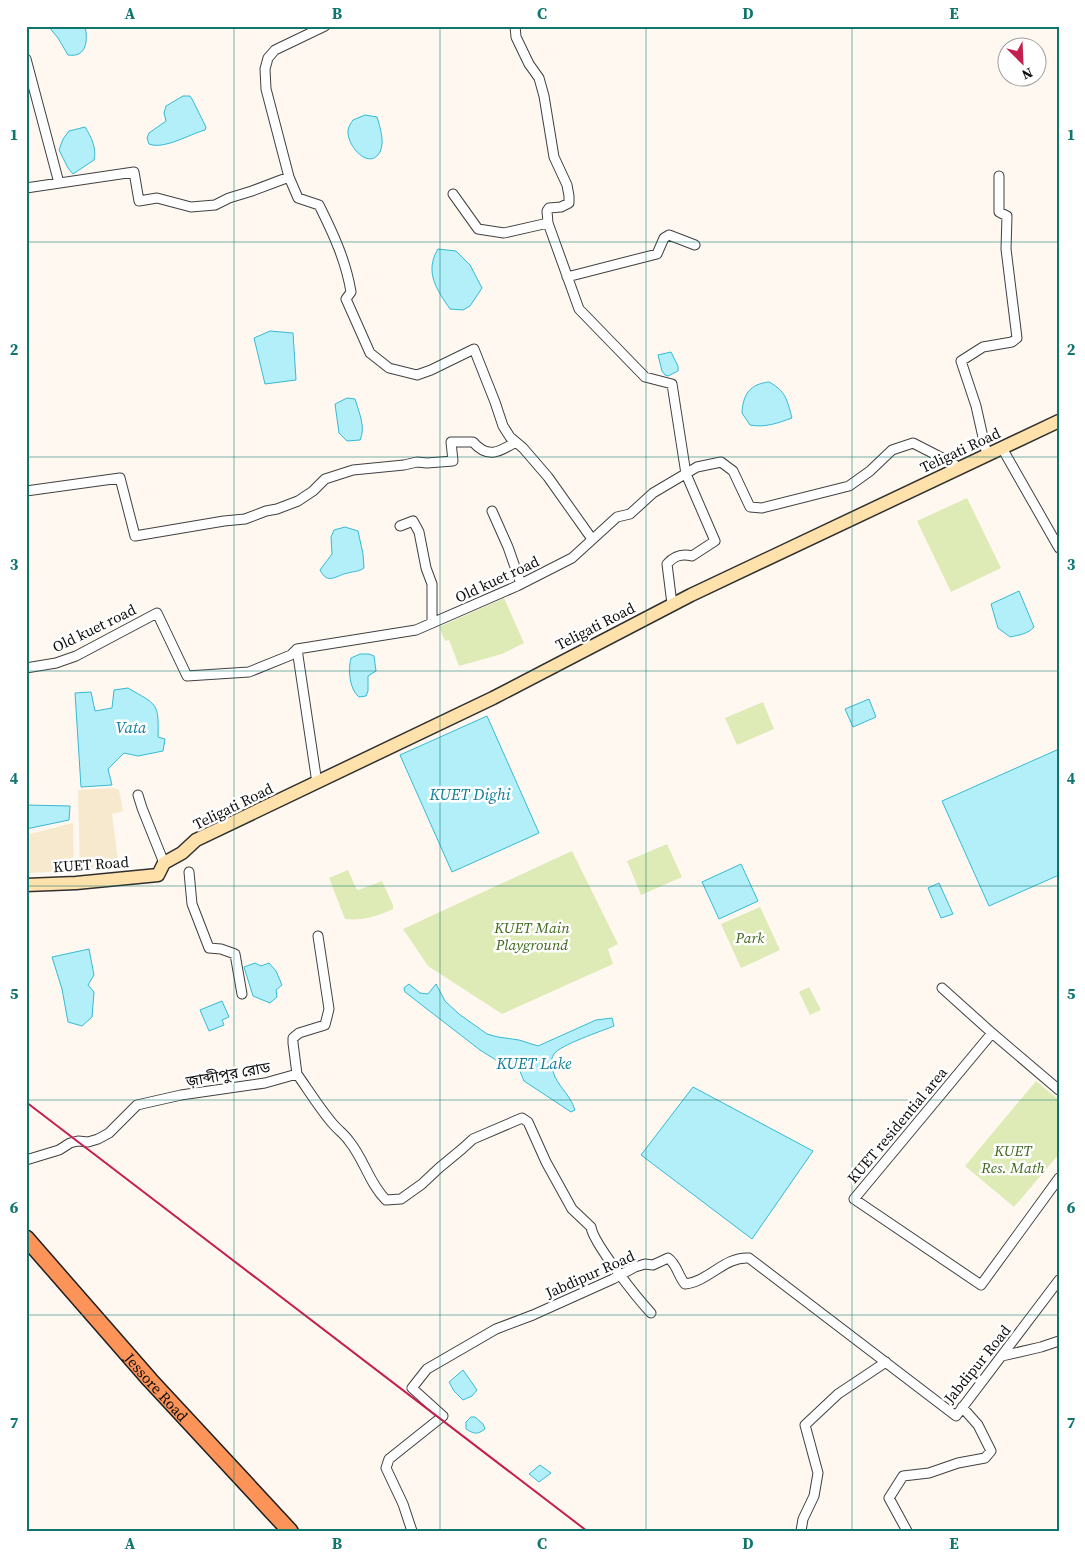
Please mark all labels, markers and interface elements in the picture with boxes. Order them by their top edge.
text: A [125,2,136,24]
text: B [332,2,343,24]
text: C [537,2,547,24]
text: D [742,2,754,24]
text: E [949,2,959,24]
north arrow [998,38,1048,88]
text: N [1019,63,1036,85]
text: 1 [10,123,18,145]
text: 1 [1067,123,1075,145]
text: 2 [10,338,19,360]
text: 2 [1067,338,1076,360]
street label: Teligati Road [916,422,1004,478]
street label: Old kuet road [452,550,543,608]
text: 3 [10,553,19,575]
text: 3 [1067,553,1076,575]
street label: Teligati Road [552,597,639,655]
street label: Old kuet road [49,599,140,657]
water label: Vata [116,716,147,738]
text: 4 [10,767,19,789]
text: 4 [1067,767,1076,789]
street label: Teligati Road [190,777,277,834]
water label: KUET Dighi [428,783,511,805]
street label: KUET Road [52,851,130,877]
park label: KUET Main Playground [493,917,570,955]
park label: Park [735,927,765,948]
text: 5 [10,982,19,1004]
text: 5 [1067,982,1076,1004]
water label: KUET Lake [495,1052,572,1074]
street label: জ়াব্দীপুর রোড [183,1056,272,1092]
street label: KUET residential area [842,1062,952,1188]
park label: KUET Res. Math [980,1140,1045,1178]
text: 6 [10,1196,19,1218]
text: 6 [1067,1196,1076,1218]
street label: Jabdipur Road [541,1245,638,1303]
street label: Jabdipur Road [938,1320,1016,1408]
street label: Jessore Road [120,1347,194,1426]
text: 7 [10,1411,19,1433]
text: 7 [1067,1411,1076,1433]
text: A [125,1532,136,1554]
text: B [332,1532,343,1554]
text: C [537,1532,547,1554]
text: D [742,1532,754,1554]
text: E [949,1532,959,1554]

